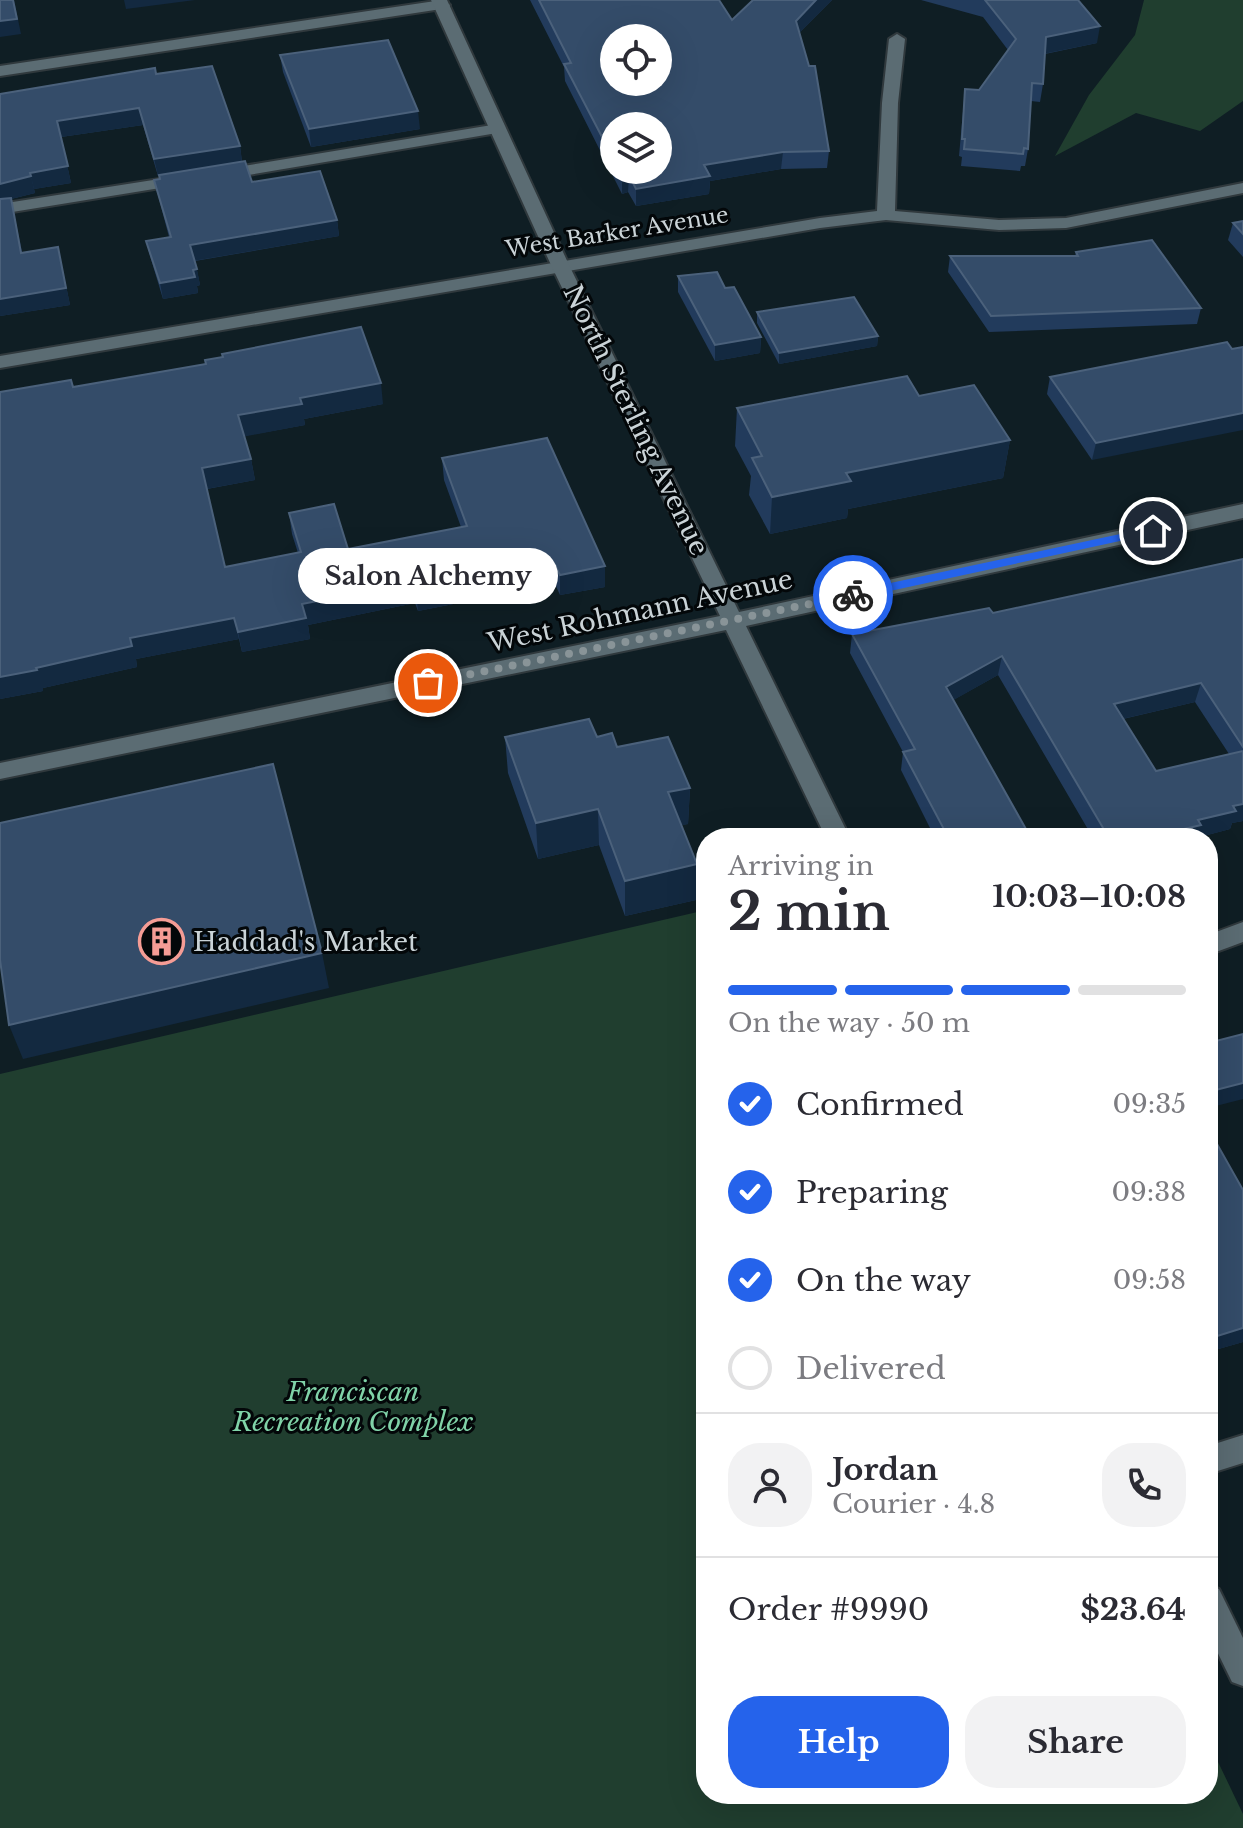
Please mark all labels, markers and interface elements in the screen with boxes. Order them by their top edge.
map controls [600,24,672,184]
button: locate [600,24,672,96]
button: layers [600,112,672,184]
street label: West Barker Avenue [503,201,730,263]
street label: North Sterling Avenue [557,280,715,560]
pin [1119,497,1187,565]
icon: home [1131,509,1175,553]
callout: Salon Alchemy [298,547,558,603]
courier [813,555,893,635]
text: Salon Alchemy [325,560,531,592]
street label: West Rohmann Avenue [483,563,796,659]
icon: bike [831,573,875,617]
pin [394,649,462,717]
icon: bag [406,661,450,705]
text: Arriving in [728,850,874,882]
text: 10:03–10:08 [992,878,1186,915]
text: 2 min [728,880,890,944]
building icon: Haddad's Market [138,918,186,966]
place label: Haddad's Market [193,926,418,958]
text: On the way · 50 m [728,1007,970,1039]
icon: check [728,1082,772,1126]
text: Confirmed [796,1086,964,1123]
text: 09:35 [1113,1088,1186,1120]
icon: check [728,1170,772,1214]
text: Preparing [796,1174,948,1211]
text: 09:38 [1112,1176,1186,1208]
icon: check [728,1258,772,1302]
text: On the way [796,1262,971,1299]
text: 09:58 [1113,1264,1186,1296]
text: Delivered [796,1350,946,1387]
park label: Franciscan Recreation Complex [232,1376,473,1438]
button: person [728,1443,812,1527]
button: phone [1102,1443,1186,1527]
text: Jordan [832,1451,938,1488]
text: Courier · 4.8 [832,1488,995,1520]
text: Order #9990 [728,1591,929,1628]
text: $23.64 [1080,1591,1186,1628]
button: Help [728,1696,949,1788]
button: Share [965,1696,1186,1788]

